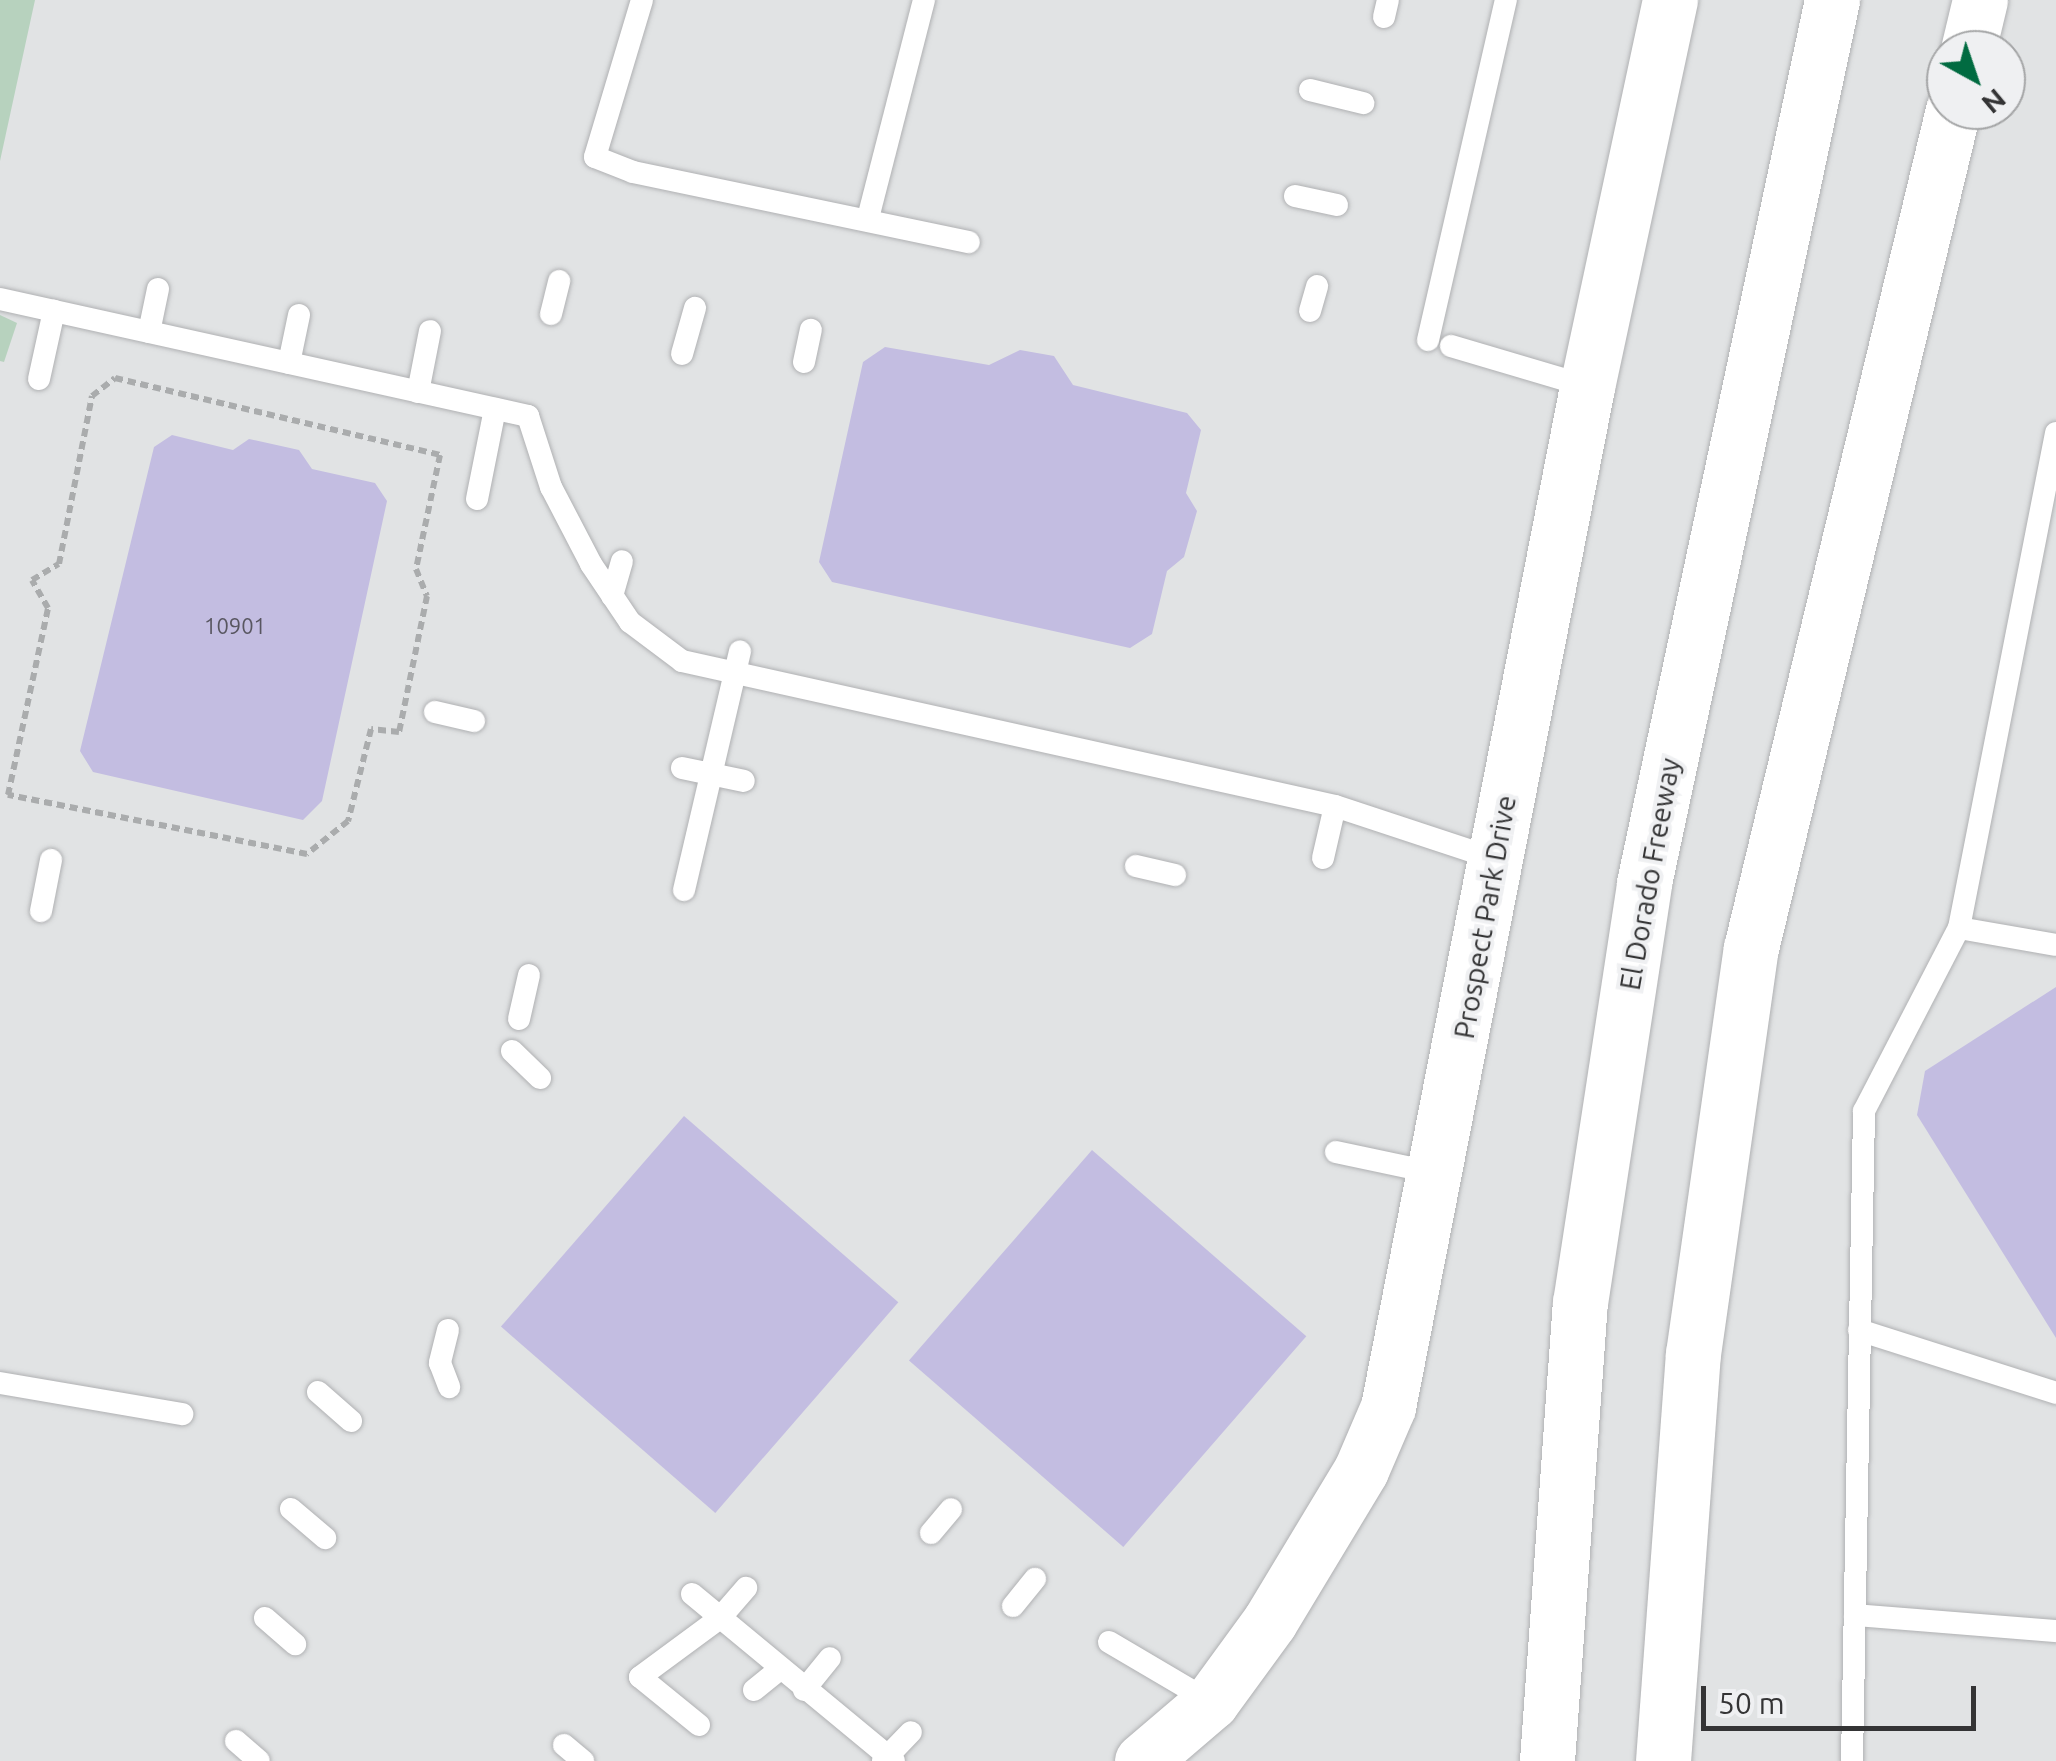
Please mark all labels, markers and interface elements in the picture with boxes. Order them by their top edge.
north arrow [1926,30,2026,130]
text: N [1976,83,2012,120]
house number: 10901 [204,613,266,639]
street label: El Dorado Freeway [1613,755,1687,993]
street label: Prospect Park Drive [1447,793,1523,1041]
scale bar [1706,1666,1981,1728]
text: 50 m [1718,1686,1785,1720]

